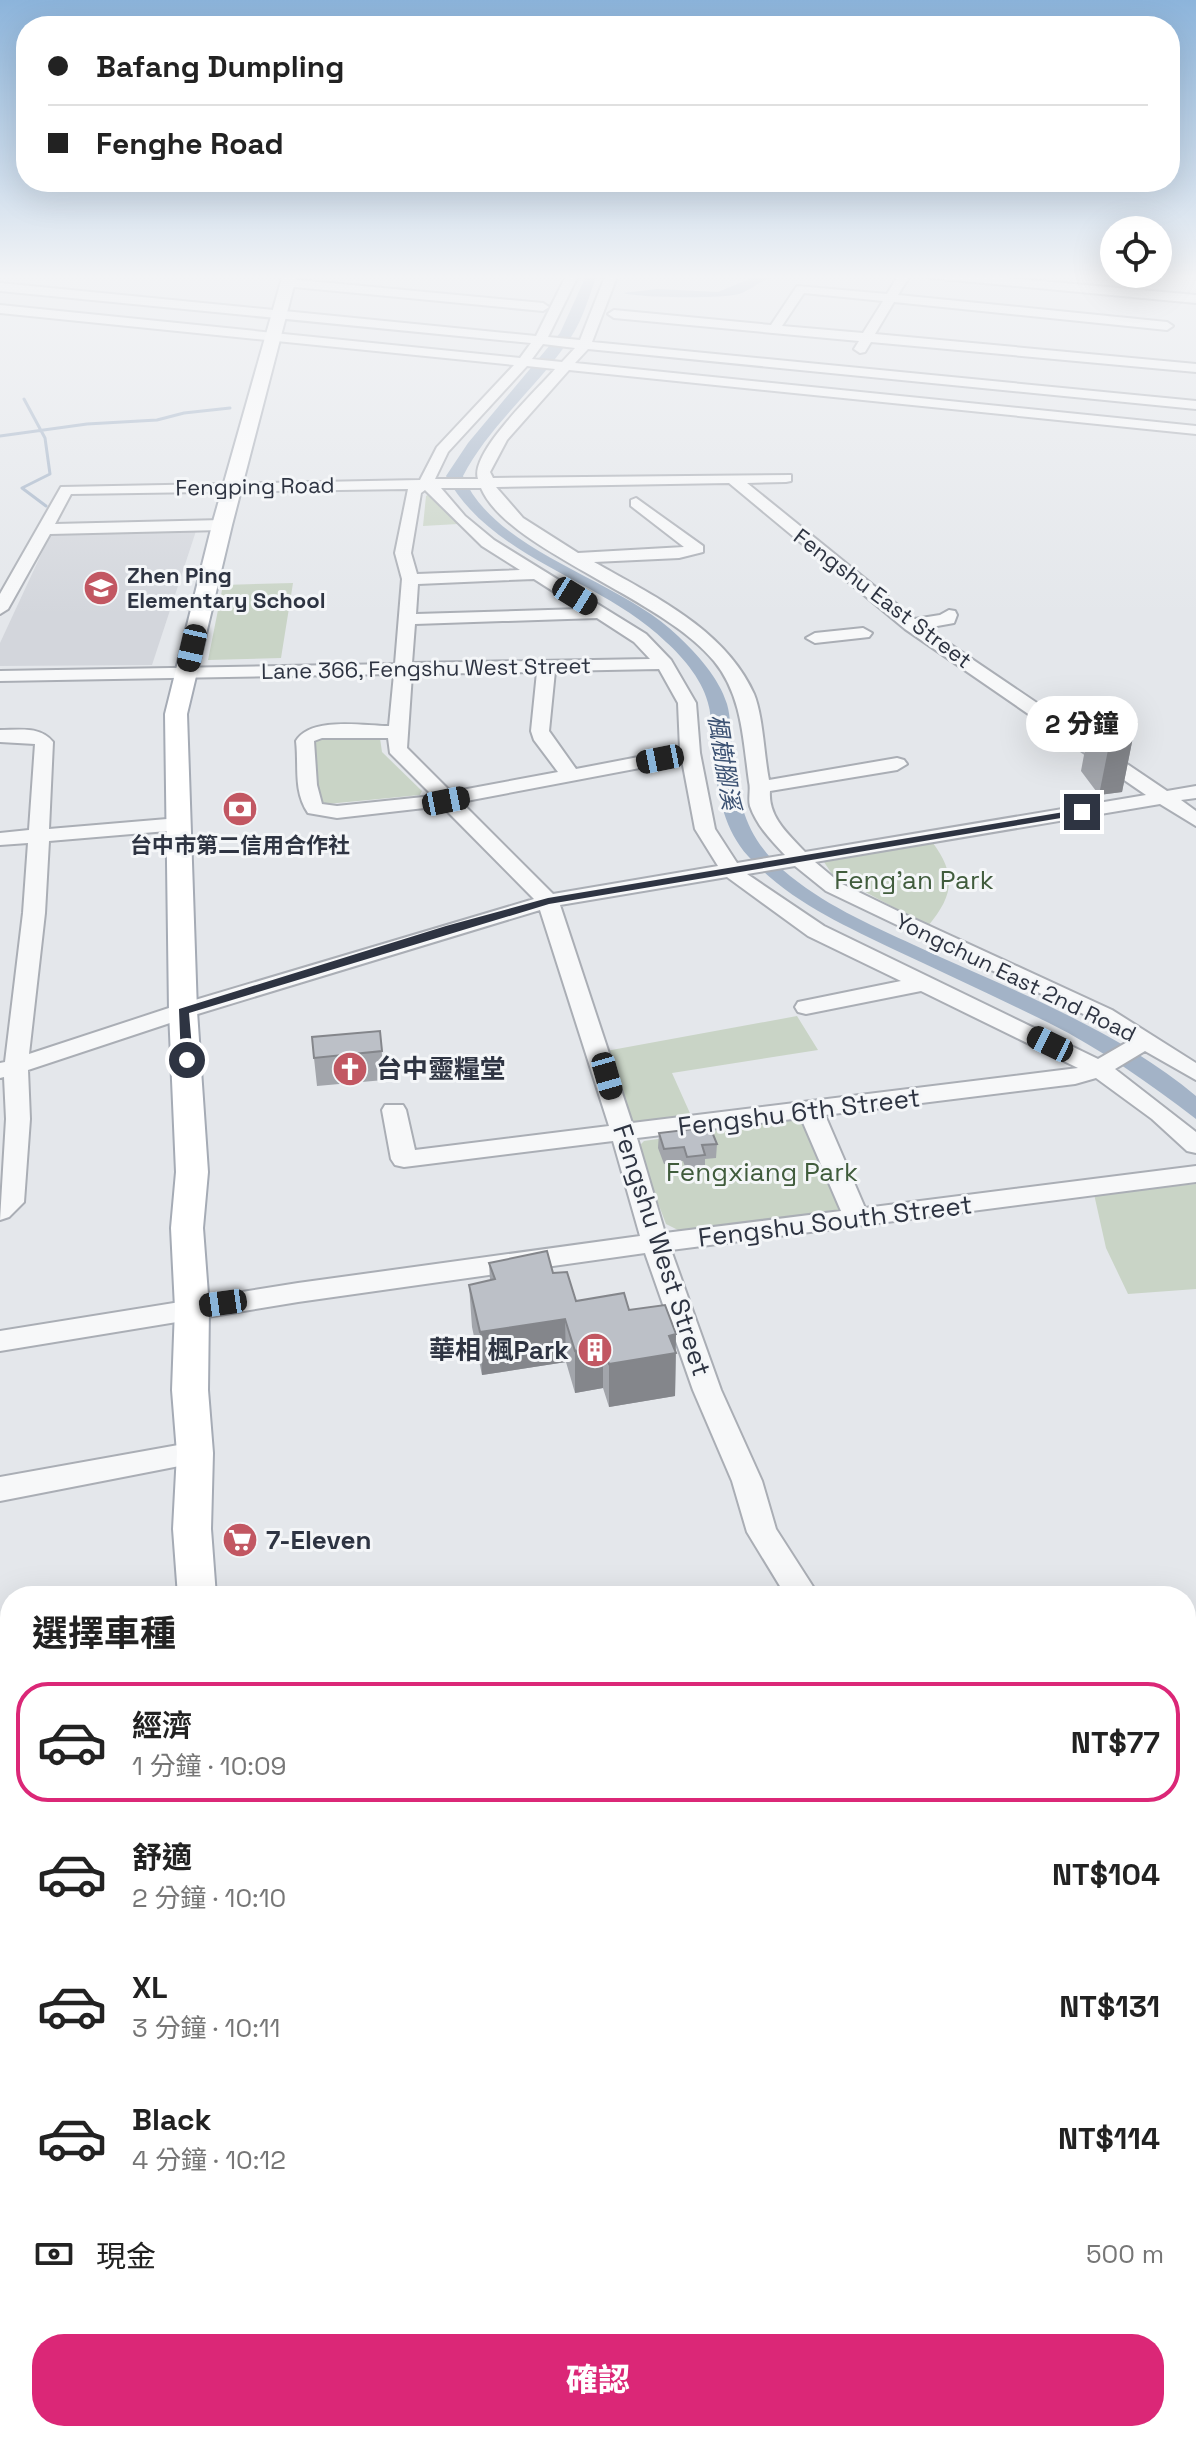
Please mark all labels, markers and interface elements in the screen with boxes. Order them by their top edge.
text: Bafang Dumpling [96,47,344,86]
text: Fenghe Road [96,124,284,163]
map controls [1100,216,1172,288]
button: locate [1100,216,1172,288]
street label: Fengping Road [175,471,335,501]
street label: Fengshu East Street [788,522,978,674]
place label: Zhen Ping Elementary School [127,561,326,614]
school or university icon: Zhen Ping Elementary School [82,569,120,607]
car [548,573,602,619]
car [175,622,209,674]
street label: Lane 366, Fengshu West Street [261,651,591,685]
callout: 2 分鐘 [1026,696,1138,752]
text: 2 分鐘 [1045,707,1119,741]
water label: 楓樹腳溪 [702,712,748,815]
car [634,743,686,775]
car [420,785,472,817]
bank icon: 台中市第二信用合作社 [221,790,259,828]
route end [1064,794,1100,830]
place label: 台中市第二信用合作社 [130,831,350,859]
park label: Feng'an Park [834,863,994,897]
street label: Yongchun East 2nd Road [891,906,1141,1048]
car [1023,1023,1077,1065]
route start [169,1042,205,1078]
church icon: 台中靈糧堂 [331,1050,369,1088]
car [589,1050,625,1102]
place label: 台中靈糧堂 [376,1052,506,1086]
street label: Fengshu 6th Street [676,1080,922,1144]
street label: Fengshu West Street [605,1120,719,1380]
park label: Fengxiang Park [666,1155,858,1189]
street label: Fengshu South Street [696,1187,974,1255]
car [198,1288,248,1318]
building icon: 華相 楓Park [576,1331,614,1369]
place label: 華相 楓Park [429,1333,569,1367]
supermarket icon: 7-Eleven [221,1521,259,1559]
place label: 7-Eleven [266,1523,371,1557]
text: 選擇車種 [32,1611,176,1657]
icon: car [36,1706,108,1778]
text: 經濟 [132,1706,192,1745]
text: NT$77 [1071,1723,1160,1762]
text: 1 分鐘 · 10:09 [132,1749,286,1783]
icon: car [36,1838,108,1910]
text: 舒適 [132,1838,192,1877]
text: NT$104 [1052,1855,1160,1894]
text: 2 分鐘 · 10:10 [132,1881,286,1915]
text: XL [132,1968,168,2007]
icon: car [36,1970,108,2042]
text: NT$131 [1059,1987,1160,2026]
text: 3 分鐘 · 10:11 [132,2011,280,2045]
text: Black [132,2100,211,2139]
icon: car [36,2102,108,2174]
text: NT$114 [1058,2119,1160,2158]
text: 4 分鐘 · 10:12 [132,2143,286,2177]
icon: cash [32,2232,76,2276]
text: 現金 [96,2237,156,2276]
text: 500 m [1086,2237,1164,2271]
button: 確認 [32,2334,1164,2426]

